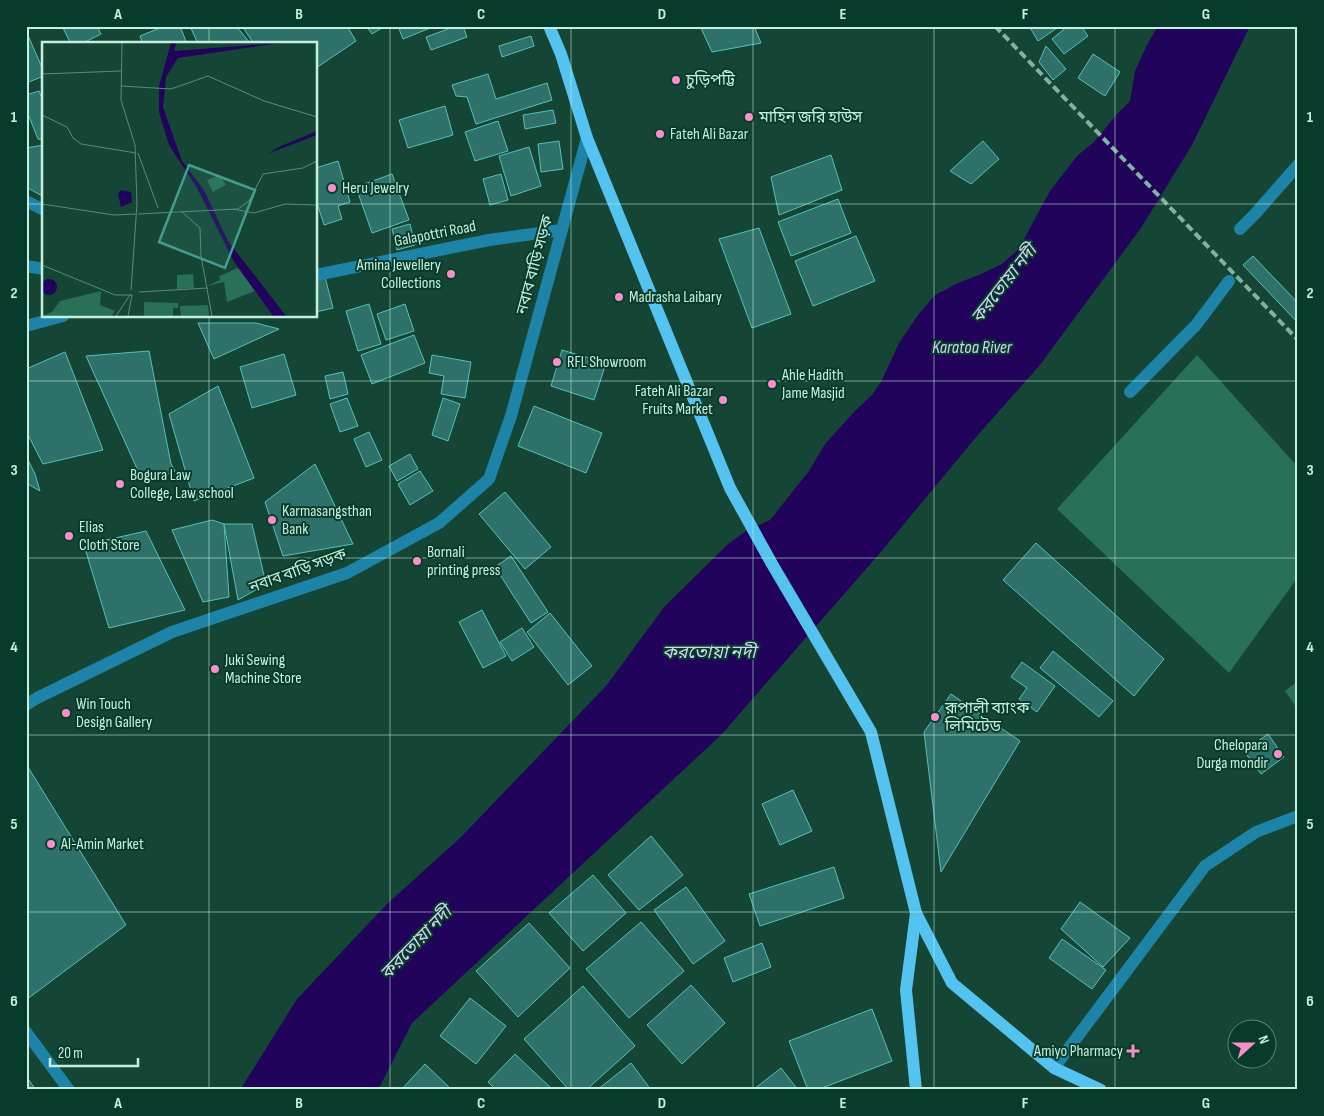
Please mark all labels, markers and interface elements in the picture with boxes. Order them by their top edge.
text: A [113,5,122,24]
text: B [295,5,303,24]
text: C [477,5,485,24]
text: D [658,5,666,24]
text: E [840,5,847,24]
text: F [1022,5,1029,24]
text: G [1202,5,1210,24]
inset map [42,42,318,318]
place label: চুড়িপট্টি [685,70,736,90]
marker: চুড়িপট্টি [670,74,682,86]
place label: মাহিন জরি হাউস [758,107,863,127]
text: 1 [11,108,18,127]
text: 1 [1307,108,1314,127]
marker: মাহিন জরি হাউস [743,111,755,123]
place label: Fateh Ali Bazar [670,125,749,144]
marker: Fateh Ali Bazar [654,128,666,140]
place label: Heru Jewelry [342,179,409,198]
marker: Heru Jewelry [326,182,338,194]
street label: নবাব বাড়ি সড়ক [511,212,558,318]
street label: Galapottri Road [392,217,478,251]
water label: করতোয়া নদী [966,237,1043,327]
place label: Amina Jewellery Collections [356,256,441,293]
marker: Amina Jewellery Collections [445,268,457,280]
text: 2 [10,284,18,303]
text: 2 [1306,284,1314,303]
place label: Madrasha Laibary [629,288,722,307]
marker: Madrasha Laibary [613,291,625,303]
water label: Karatoa River [932,337,1013,358]
place label: RFL Showroom [567,353,646,372]
marker: RFL Showroom [551,356,563,368]
place label: Ahle Hadith Jame Masjid [781,366,845,403]
marker: Ahle Hadith Jame Masjid [766,378,778,390]
place label: Fateh Ali Bazar Fruits Market [635,382,713,419]
marker: Fateh Ali Bazar Fruits Market [717,394,729,406]
text: 3 [10,461,18,480]
text: 3 [1306,461,1314,480]
place label: Bogura Law College, Law school [130,466,234,503]
marker: Bogura Law College, Law school [114,478,126,490]
place label: Karmasangsthan Bank [282,502,372,539]
marker: Karmasangsthan Bank [266,514,278,526]
place label: Elias Cloth Store [79,518,140,555]
marker: Elias Cloth Store [63,530,75,542]
street label: নবাব বাড়ি সড়ক [246,543,350,598]
place label: Bornali printing press [427,543,501,580]
marker: Bornali printing press [411,555,423,567]
text: 4 [10,638,18,657]
text: 4 [1306,638,1314,657]
water label: করতোয়া নদী [662,641,759,663]
place label: Juki Sewing Machine Store [224,651,302,688]
marker: Juki Sewing Machine Store [209,663,221,675]
place label: Win Touch Design Gallery [76,695,152,732]
place label: রূপালী ব্যাংক লিমিটেড [944,698,1031,736]
marker: Win Touch Design Gallery [60,707,72,719]
marker: রূপালী ব্যাংক লিমিটেড [929,711,941,723]
place label: Chelopara Durga mondir [1196,736,1268,773]
marker: Chelopara Durga mondir [1272,748,1284,760]
text: 5 [10,815,18,834]
text: 5 [1306,815,1314,834]
place label: Al-Amin Market [60,835,144,854]
marker: Al-Amin Market [45,838,57,850]
water label: করতোয়া নদী [375,899,458,984]
text: 6 [10,992,18,1011]
text: 6 [1306,992,1314,1011]
north arrow [1226,1018,1276,1068]
text: N [1254,1033,1273,1046]
scale bar [50,1036,138,1068]
place label: Amiyo Pharmacy [1033,1042,1123,1061]
text: 20 m [58,1044,83,1063]
marker: Amiyo Pharmacy [1127,1045,1139,1057]
text: A [113,1094,122,1113]
text: B [295,1094,303,1113]
text: C [477,1094,485,1113]
text: D [658,1094,666,1113]
text: E [840,1094,847,1113]
text: F [1022,1094,1029,1113]
text: G [1202,1094,1210,1113]

